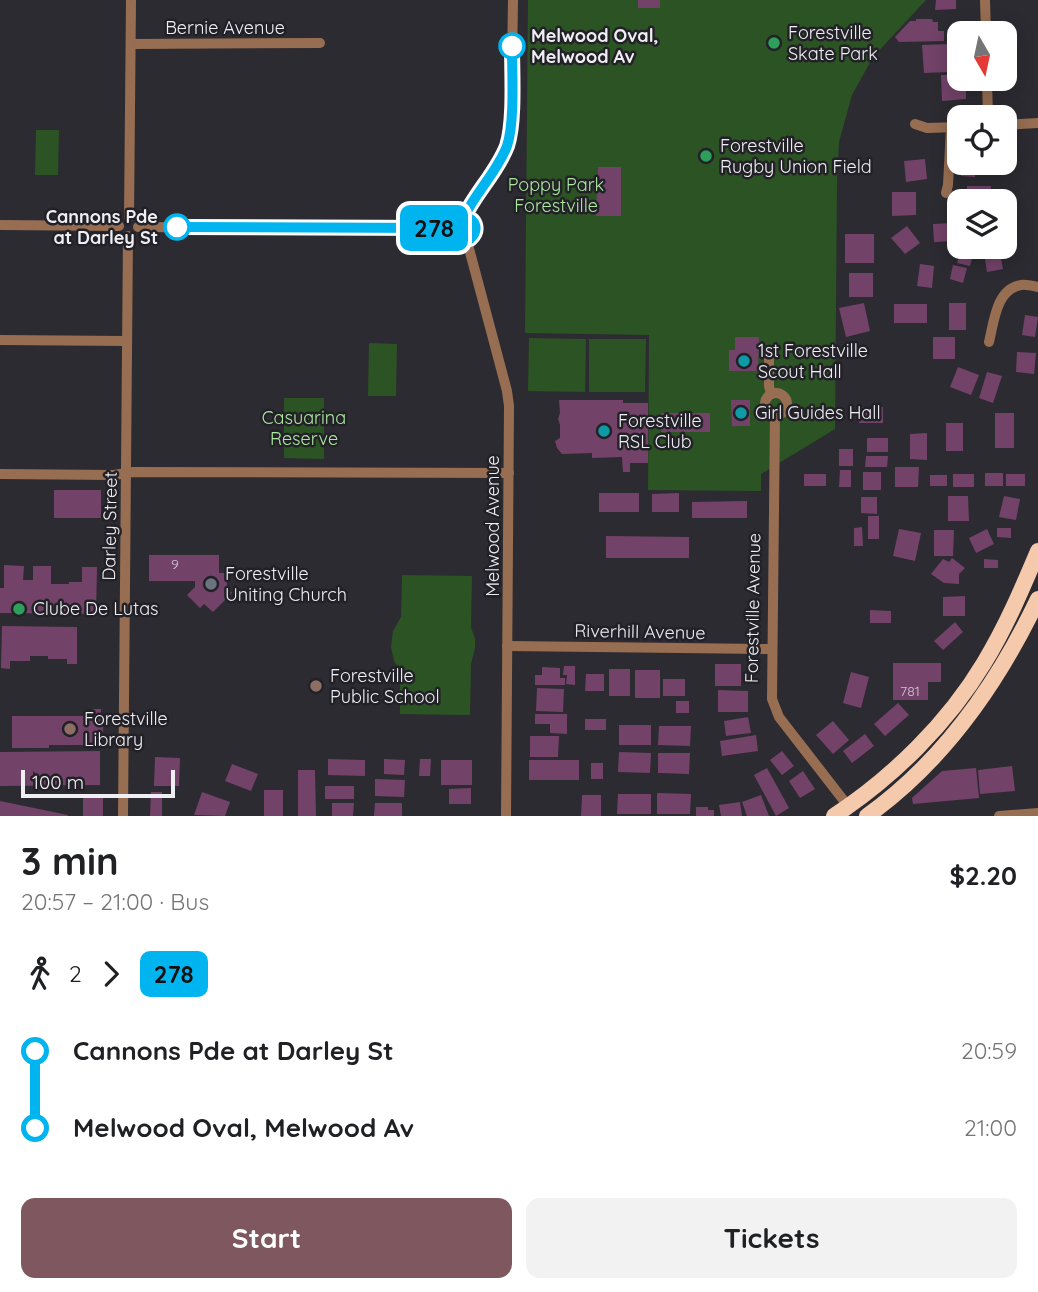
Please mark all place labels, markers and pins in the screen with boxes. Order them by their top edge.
place label: Forestville Skate Park [788,21,878,65]
place label: Melwood Oval, Melwood Av [531,24,658,68]
marker: Melwood Oval, Melwood Av [499,33,525,59]
marker: Forestville Skate Park [766,35,782,51]
place label: Forestville Rugby Union Field [720,134,872,178]
marker: Forestville Rugby Union Field [698,148,714,164]
place label: Cannons Pde at Darley St [46,205,158,249]
marker: Cannons Pde at Darley St [164,214,190,240]
place label: 1st Forestville Scout Hall [758,339,868,383]
marker: 1st Forestville Scout Hall [736,353,752,369]
place label: Girl Guides Hall [755,401,881,424]
marker: Girl Guides Hall [733,405,749,421]
place label: Forestville RSL Club [618,409,702,453]
marker: Forestville RSL Club [596,423,612,439]
place label: Forestville Uniting Church [225,562,347,606]
marker: Forestville Uniting Church [203,576,219,592]
place label: Clube De Lutas [33,597,158,620]
marker: Clube De Lutas [11,601,27,617]
place label: Forestville Public School [330,664,440,708]
marker: Forestville Public School [308,678,324,694]
place label: Forestville Library [84,707,168,751]
marker: Forestville Library [62,721,78,737]

